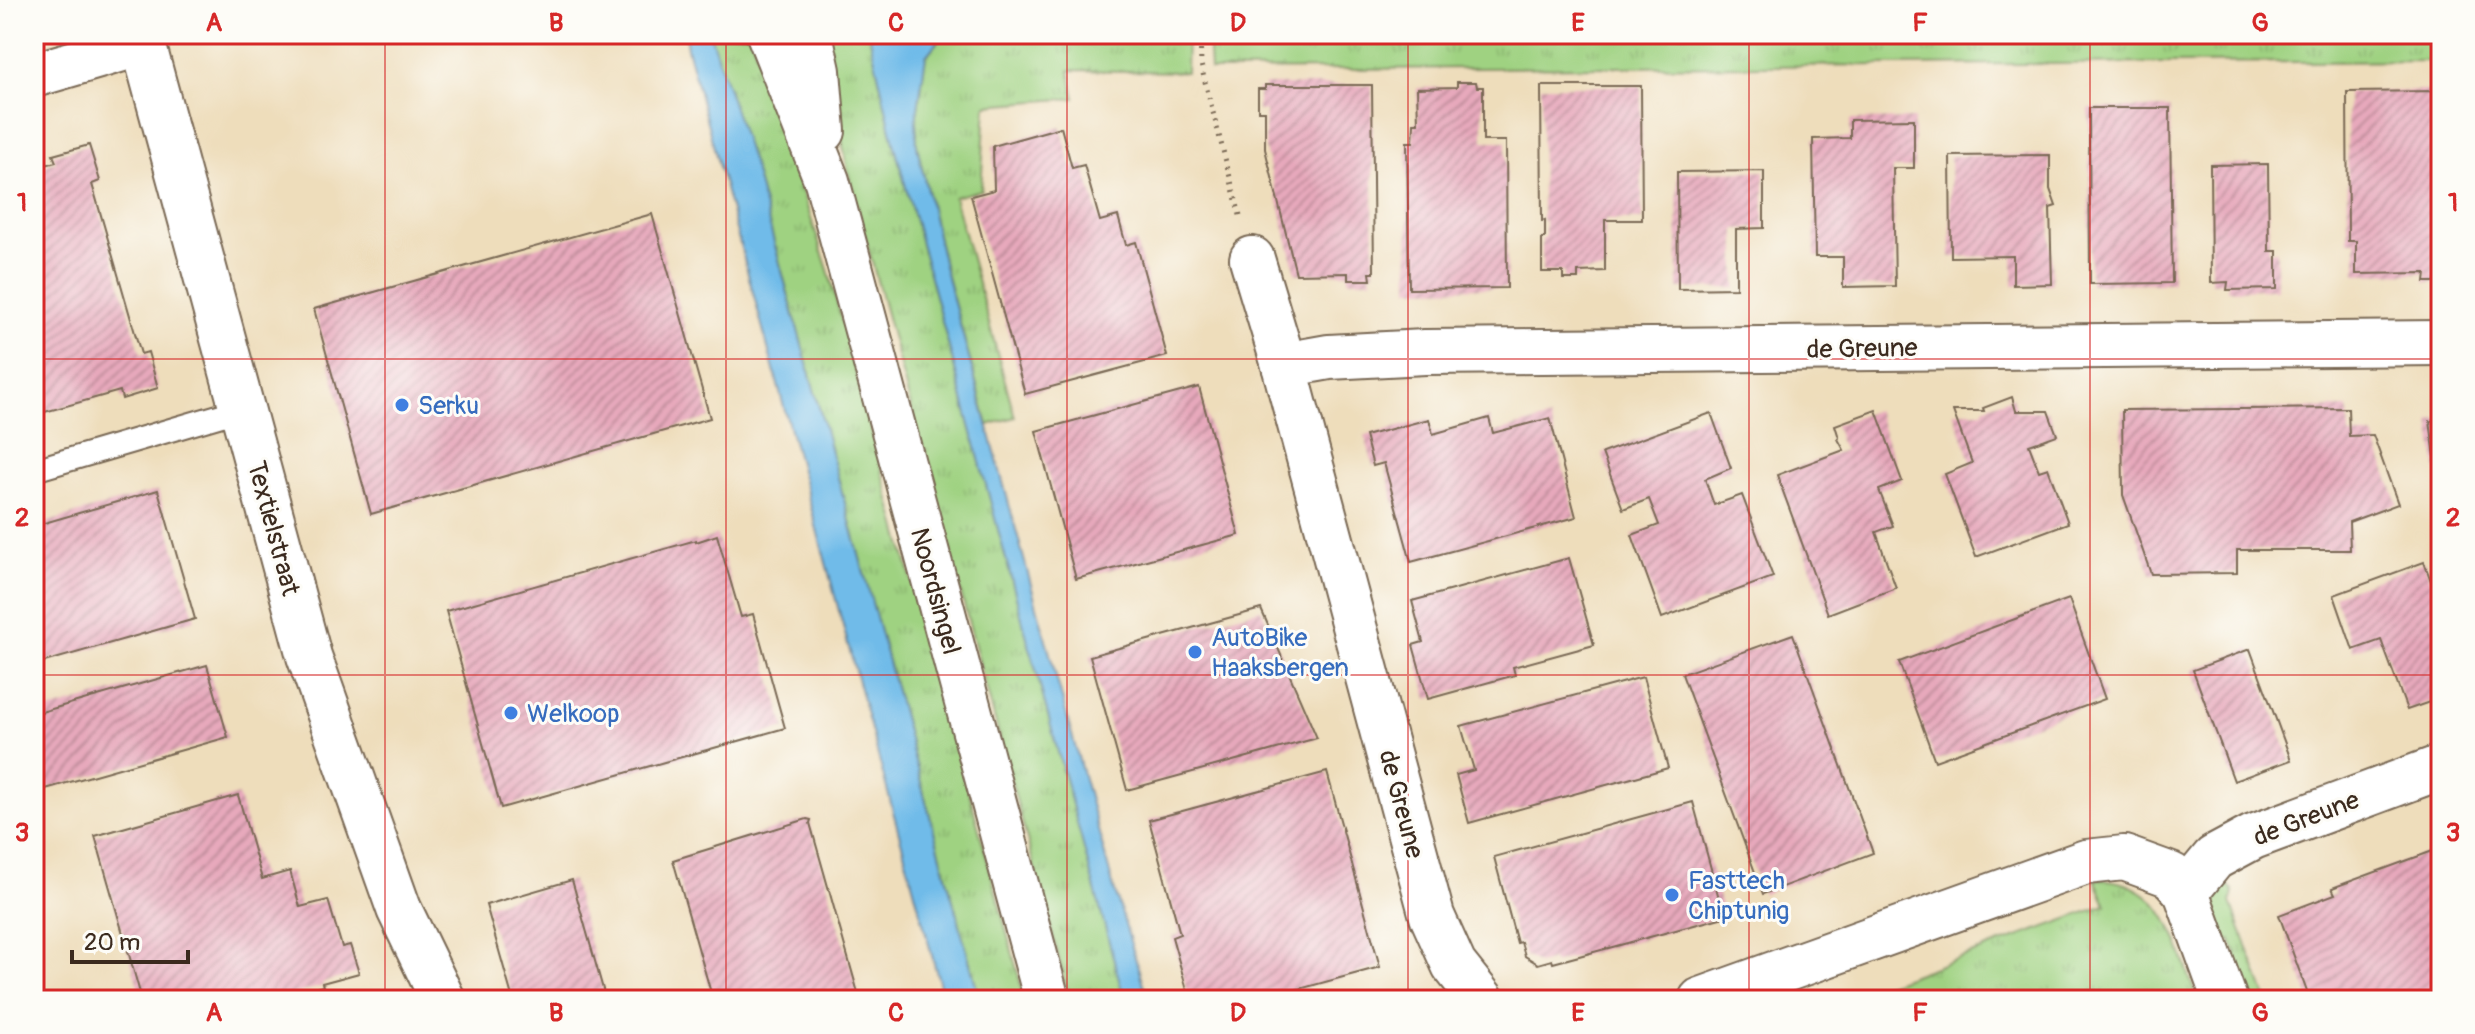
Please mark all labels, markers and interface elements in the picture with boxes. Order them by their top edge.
text: A [206,7,223,39]
text: B [549,7,563,39]
text: C [888,7,904,39]
text: D [1230,7,1246,39]
text: E [1571,7,1585,39]
text: F [1912,7,1928,39]
text: G [2251,7,2269,39]
text: 1 [17,187,27,219]
text: 1 [2448,187,2458,219]
street label: de Greune [1806,332,1918,366]
place label: Serku [418,390,479,422]
marker: Serku [393,396,411,414]
street label: Textielstraat [240,457,306,600]
text: 2 [15,502,29,534]
text: 2 [2446,502,2460,534]
street label: Noordsingel [903,524,967,658]
place label: AutoBike Haaksbergen [1211,622,1349,684]
marker: AutoBike Haaksbergen [1186,643,1204,661]
place label: Welkoop [527,698,620,730]
marker: Welkoop [502,704,520,722]
street label: de Greune [1371,747,1431,862]
street label: de Greune [2249,784,2364,854]
text: 3 [15,817,29,849]
text: 3 [2446,817,2460,849]
place label: Fasttech Chiptunig [1688,865,1789,927]
marker: Fasttech Chiptunig [1663,886,1681,904]
scale bar [72,914,188,964]
text: 20 m [84,928,140,957]
text: A [206,997,223,1029]
text: B [549,997,563,1029]
text: C [888,997,904,1029]
text: D [1230,997,1246,1029]
text: E [1571,997,1585,1029]
text: F [1912,997,1928,1029]
text: G [2251,997,2269,1029]

